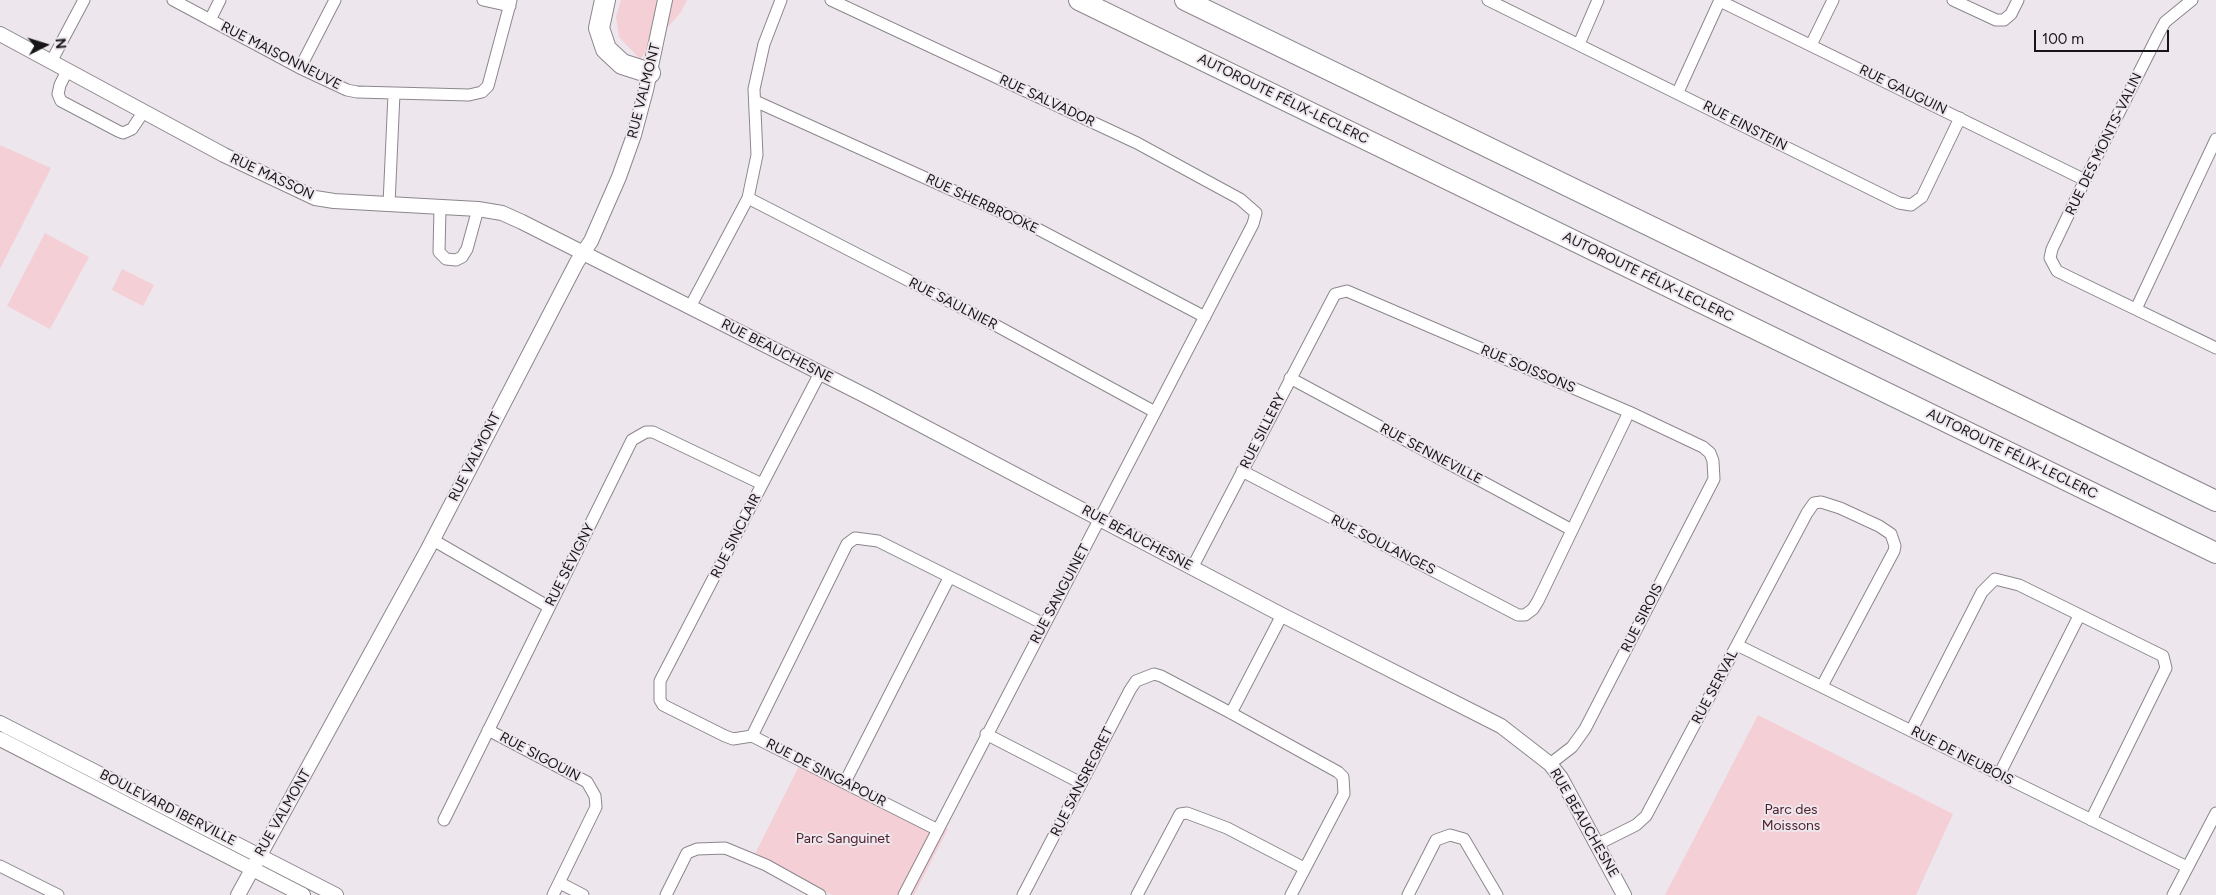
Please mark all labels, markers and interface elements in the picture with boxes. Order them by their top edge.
street label: RUE MAISONNEUVE [218,18,344,94]
north arrow [20,20,70,70]
scale bar [2036,20,2171,52]
text: 100 m [2042,30,2084,48]
text: N [52,38,69,50]
street label: RUE VALMONT [624,42,664,140]
street label: AUTOROUTE FÉLIX-LECLERC [1195,50,1371,148]
street label: RUE GAUGUIN [1856,62,1950,118]
street label: RUE DES MONTS-VALIN [2062,70,2146,218]
street label: RUE SALVADOR [997,71,1097,131]
street label: RUE EINSTEIN [1700,98,1790,154]
street label: RUE MASSON [227,150,317,204]
street label: RUE SHERBROOKE [923,171,1041,237]
street label: AUTOROUTE FÉLIX-LECLERC [1560,228,1736,326]
street label: RUE SAULNIER [906,274,1000,334]
street label: RUE BEAUCHESNE [718,316,836,386]
street label: RUE SOISSONS [1478,342,1578,396]
street label: RUE SILLERY [1237,390,1289,472]
street label: AUTOROUTE FÉLIX-LECLERC [1924,405,2100,503]
street label: RUE VALMONT [445,410,505,504]
street label: RUE SENNEVILLE [1377,420,1485,488]
street label: RUE SINCLAIR [707,491,765,581]
street label: RUE BEAUCHESNE [1079,502,1195,574]
street label: RUE SOULANGES [1328,511,1438,579]
street label: RUE SÉVIGNY [542,521,598,609]
street label: RUE SANGUINET [1027,541,1093,647]
street label: RUE SIROIS [1618,581,1666,655]
street label: RUE SERVAL [1688,647,1742,727]
street label: RUE DE NEUBOIS [1908,723,2016,789]
street label: RUE SANSREGRET [1047,725,1117,839]
street label: RUE SIGOUIN [497,729,583,785]
street label: RUE DE SINGAPOUR [763,735,889,811]
street label: RUE BEAUCHESNE [1546,765,1622,881]
street label: BOULEVARD IBERVILLE [97,766,239,850]
street label: RUE VALMONT [251,767,315,859]
park label: Parc des Moissons [1762,802,1820,834]
park label: Parc Sanguinet [796,831,890,847]

